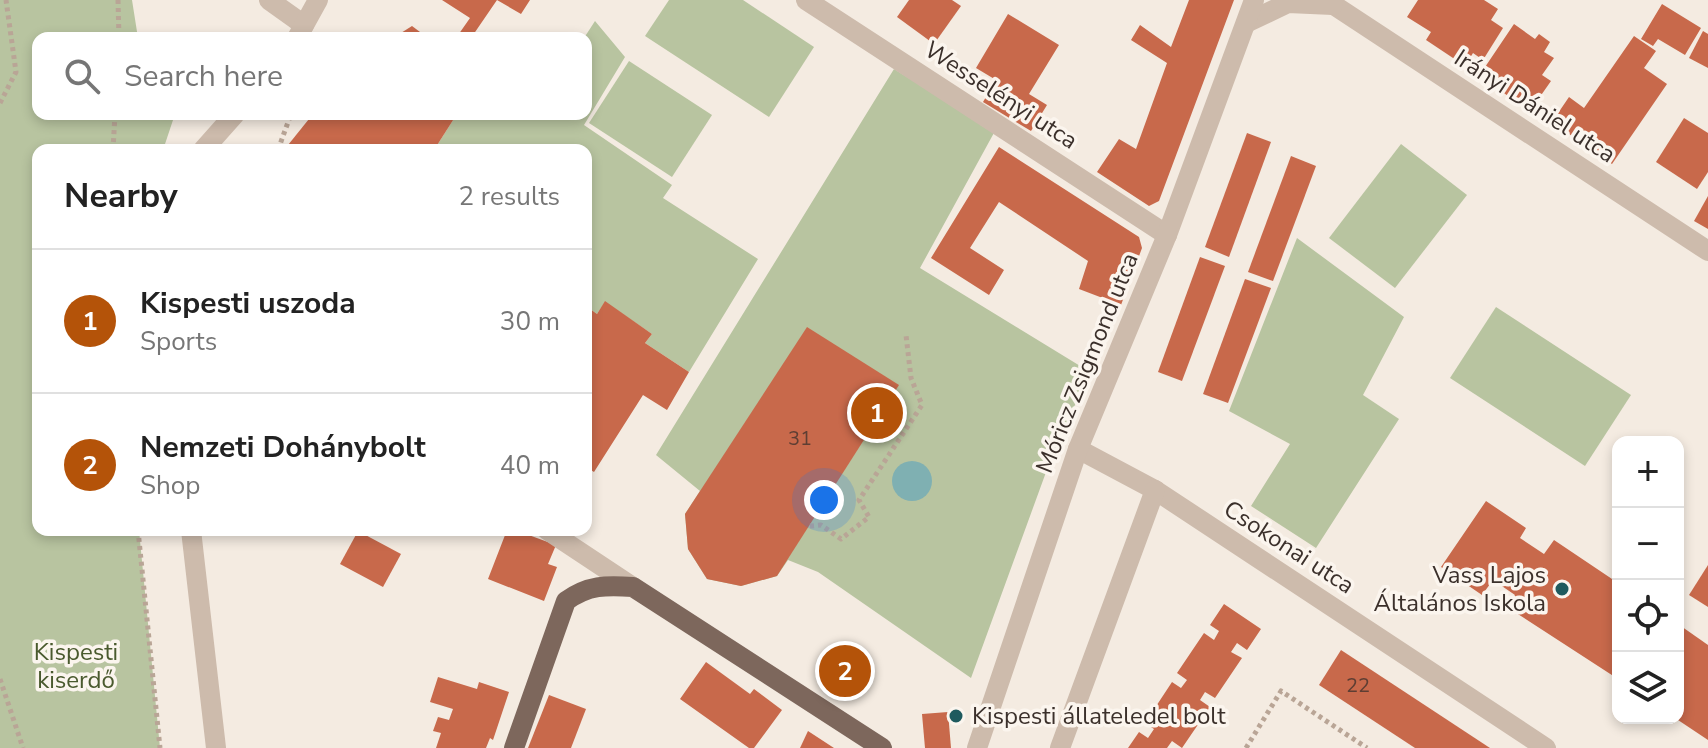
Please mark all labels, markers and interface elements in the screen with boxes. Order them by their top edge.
search box [32,32,592,120]
street label: Wesselényi utca [918,34,1084,156]
street label: Irányi Dániel utca [1448,42,1622,170]
icon: search [60,54,104,98]
text: Search here [124,56,283,97]
text: Nearby [64,173,178,219]
text: 2 results [459,179,560,214]
street label: Móricz Zsigmond utca [1028,248,1146,478]
text: Kispesti uszoda [140,283,356,324]
text: 1 [82,304,98,339]
text: 30 m [500,304,560,339]
text: Sports [140,324,217,359]
pin: 1 [851,383,903,443]
house number: 31 [788,425,812,452]
text: Nemzeti Dohánybolt [140,427,426,468]
map controls [1612,436,1684,724]
button: + [1612,436,1684,508]
text: 2 [82,448,98,483]
text: 40 m [500,448,560,483]
text: Shop [140,468,200,503]
your location [804,480,844,520]
street label: Csokonai utca [1218,493,1360,601]
button: − [1612,508,1684,580]
place label: Vass Lajos Általános Iskola [1373,559,1546,619]
marker: Vass Lajos Általános Iskola [1553,580,1571,598]
button: locate [1612,580,1684,652]
park label: Kispesti kiserdő [34,636,118,696]
pin: 2 [819,641,871,701]
button: layers [1612,652,1684,724]
house number: 22 [1346,672,1370,699]
place label: Kispesti állateledel bolt [972,700,1226,732]
marker: Kispesti állateledel bolt [947,707,965,725]

